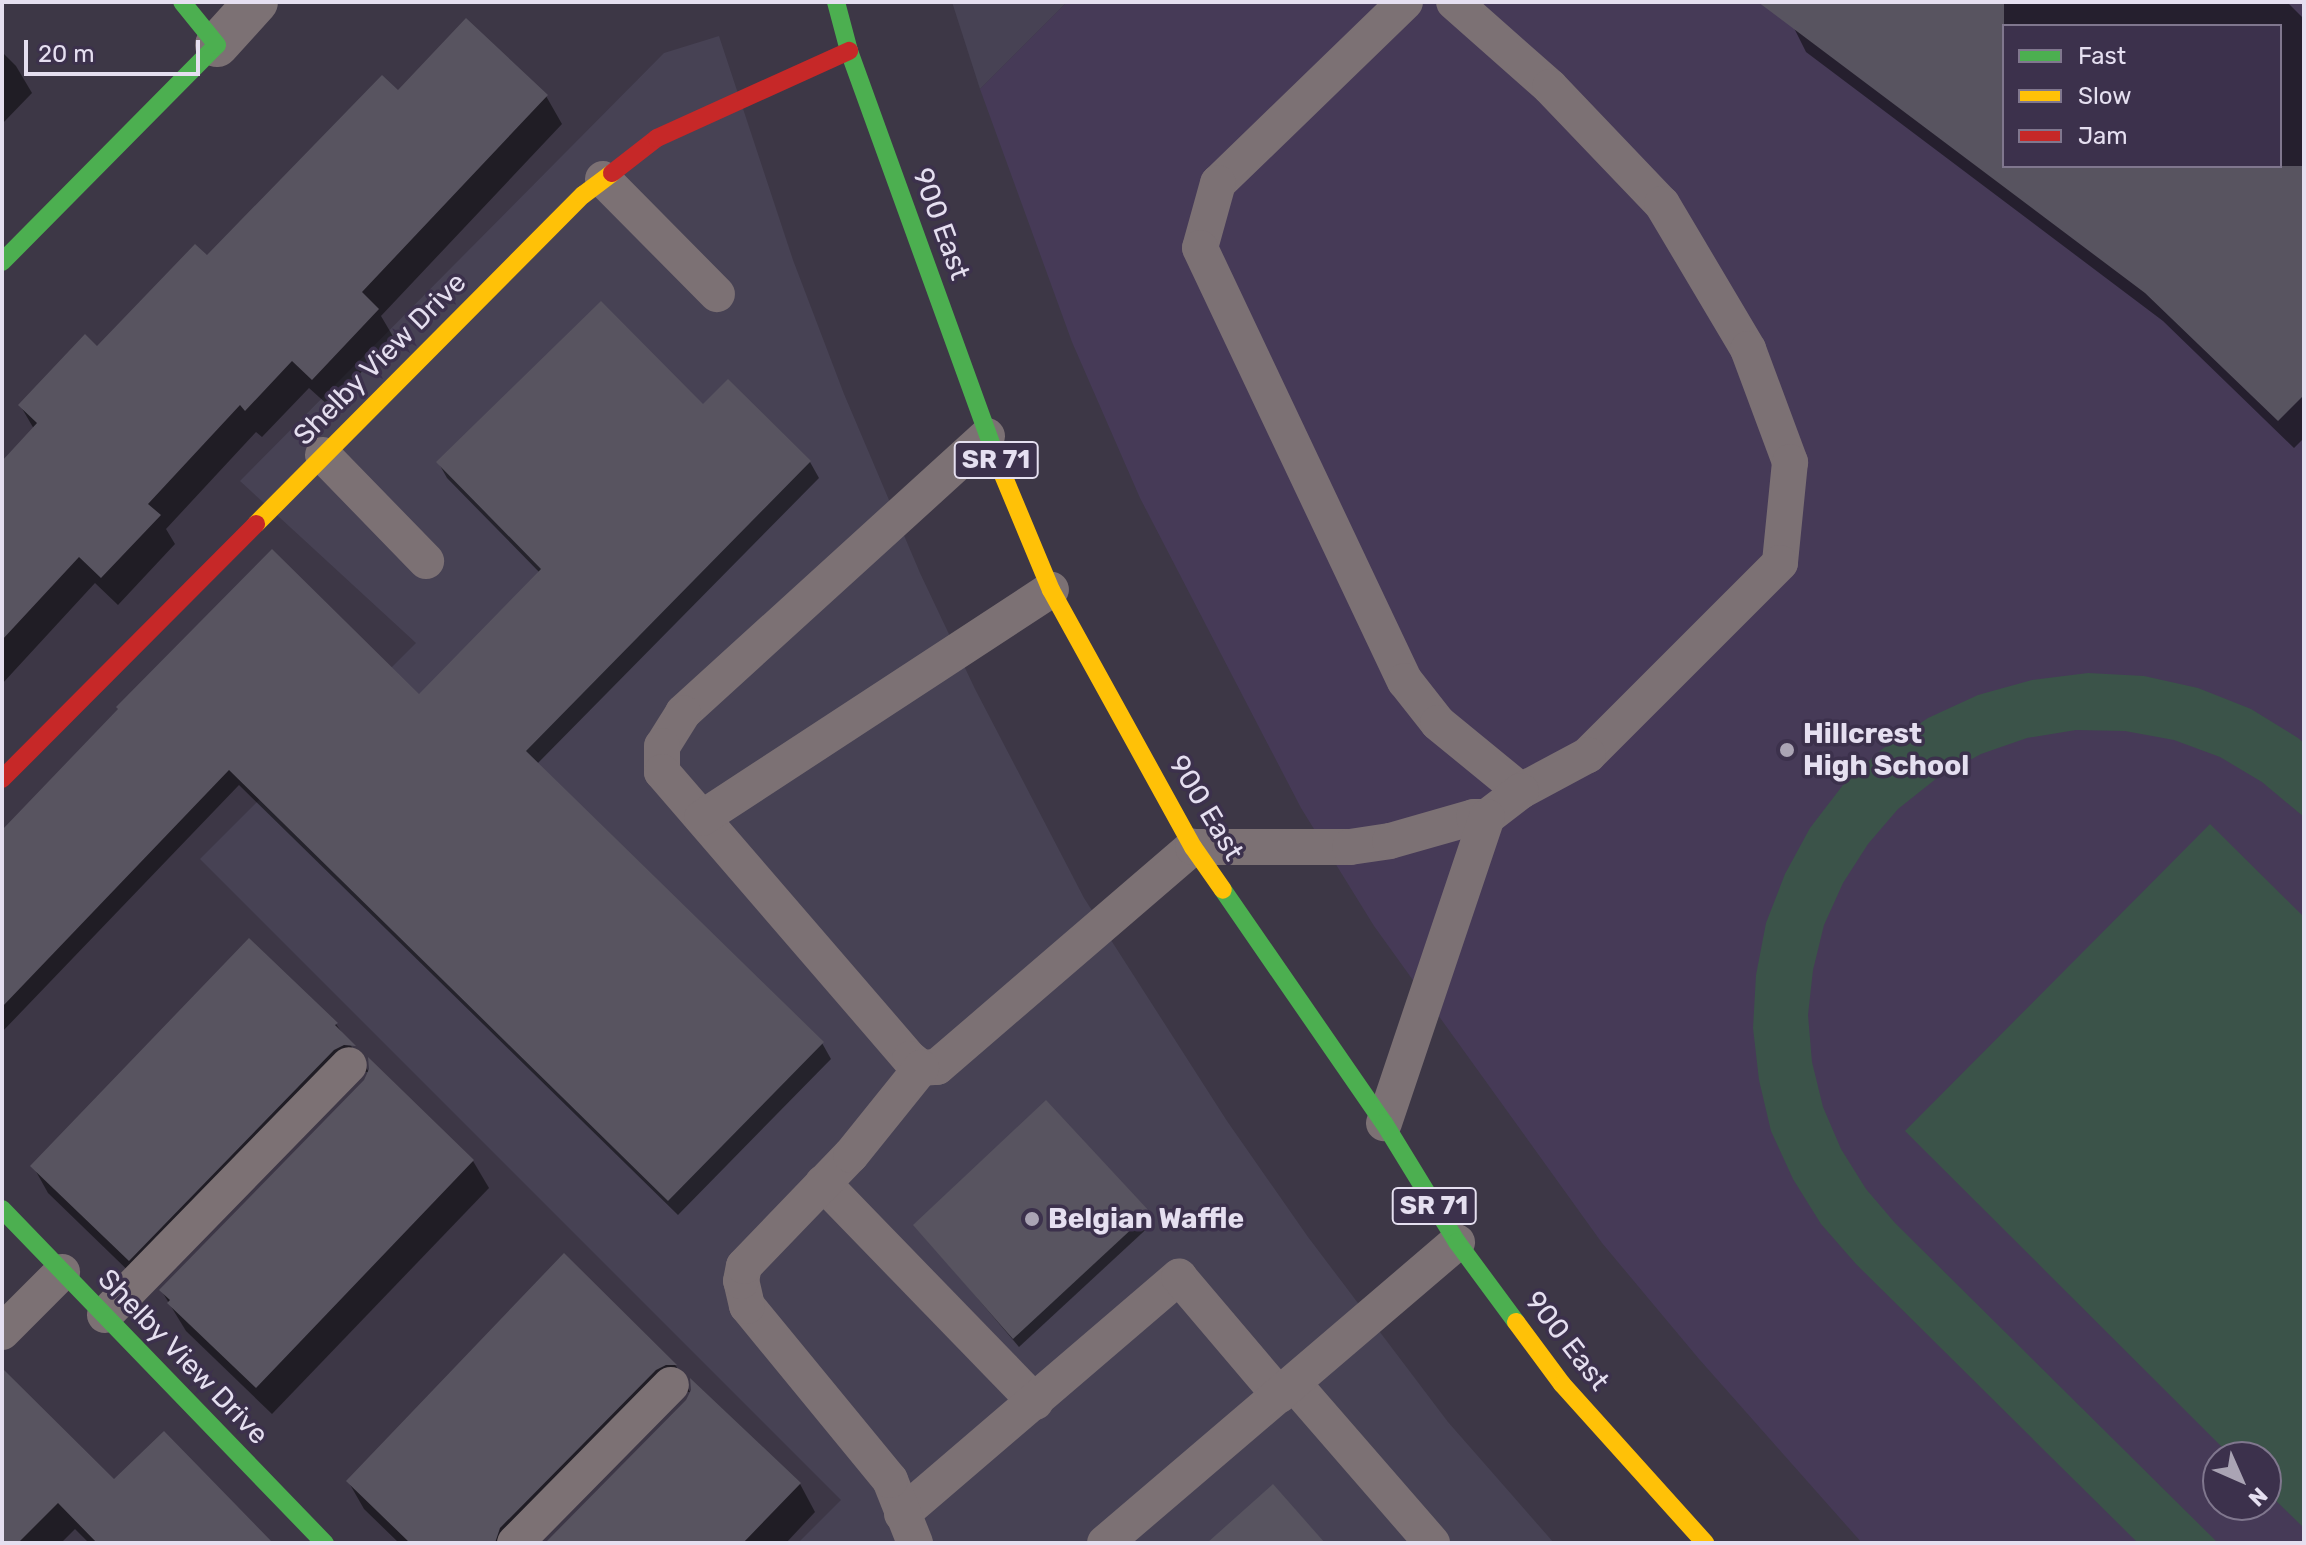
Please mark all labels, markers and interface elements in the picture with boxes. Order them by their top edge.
scale bar [28,24,204,74]
legend [2002,24,2282,168]
text: 20 m [38,40,95,68]
text: Fast [2078,42,2126,70]
text: Slow [2078,82,2131,110]
text: Jam [2078,122,2128,150]
street label: 900 East [905,163,977,285]
street label: Shelby View Drive [286,265,474,453]
road number: SR 71 [952,438,1040,482]
place label: Hillcrest High School [1803,717,1969,783]
marker: Hillcrest High School [1778,741,1796,759]
street label: 900 East [1162,749,1250,867]
road number: SR 71 [1390,1184,1478,1228]
place label: Belgian Waffle [1048,1202,1244,1236]
marker: Belgian Waffle [1023,1210,1041,1228]
street label: Shelby View Drive [90,1262,276,1452]
street label: 900 East [1518,1285,1616,1397]
north arrow [2202,1441,2282,1521]
text: N [2243,1482,2273,1512]

